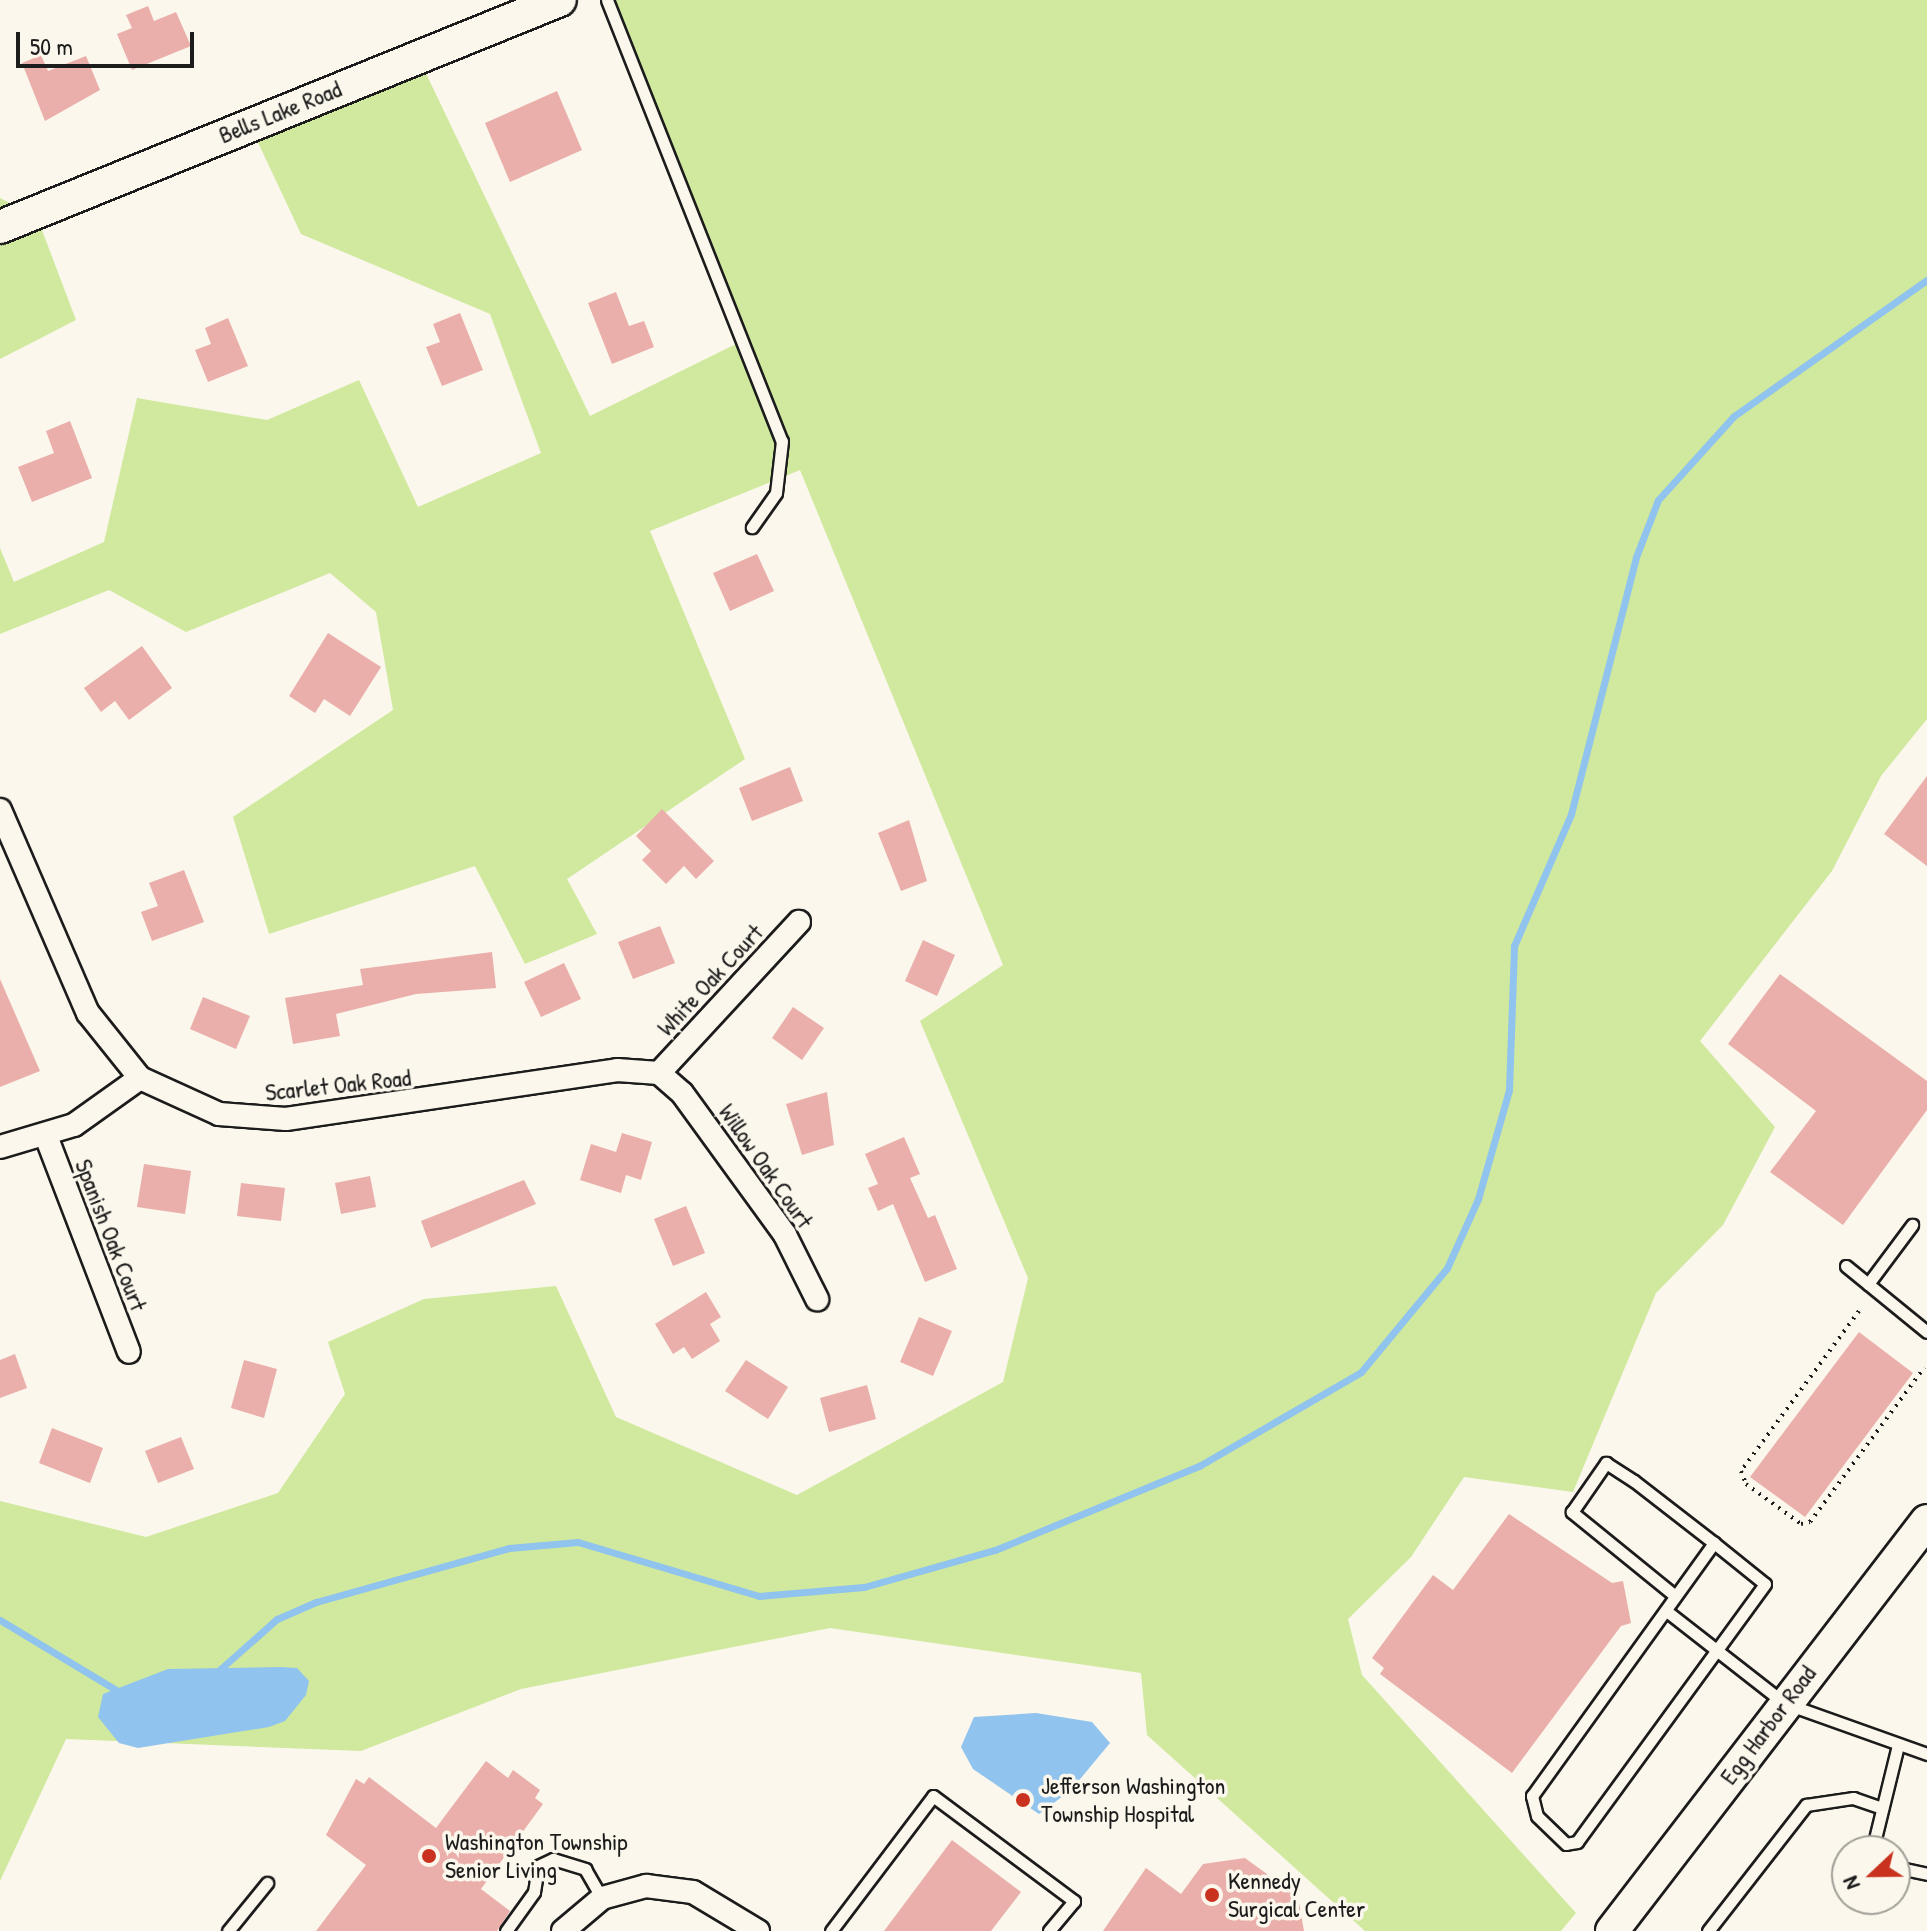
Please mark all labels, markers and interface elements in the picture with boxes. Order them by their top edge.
scale bar [20,16,198,66]
text: 50 m [30,30,73,62]
street label: Bells Lake Road [215,74,345,150]
street label: White Oak Court [651,918,769,1042]
street label: Scarlet Oak Road [264,1063,412,1107]
street label: Willow Oak Court [713,1098,819,1234]
street label: Spanish Oak Court [69,1155,153,1315]
street label: Egg Harbor Road [1714,1660,1822,1790]
place label: Jefferson Washington Township Hospital [1041,1772,1225,1828]
marker: Jefferson Washington Township Hospital [1012,1789,1034,1811]
place label: Washington Township Senior Living [445,1828,628,1884]
north arrow [1831,1835,1911,1915]
marker: Washington Township Senior Living [420,1847,438,1865]
place label: Kennedy Surgical Center [1228,1867,1365,1923]
text: N [1834,1872,1867,1894]
marker: Kennedy Surgical Center [1203,1886,1221,1904]

